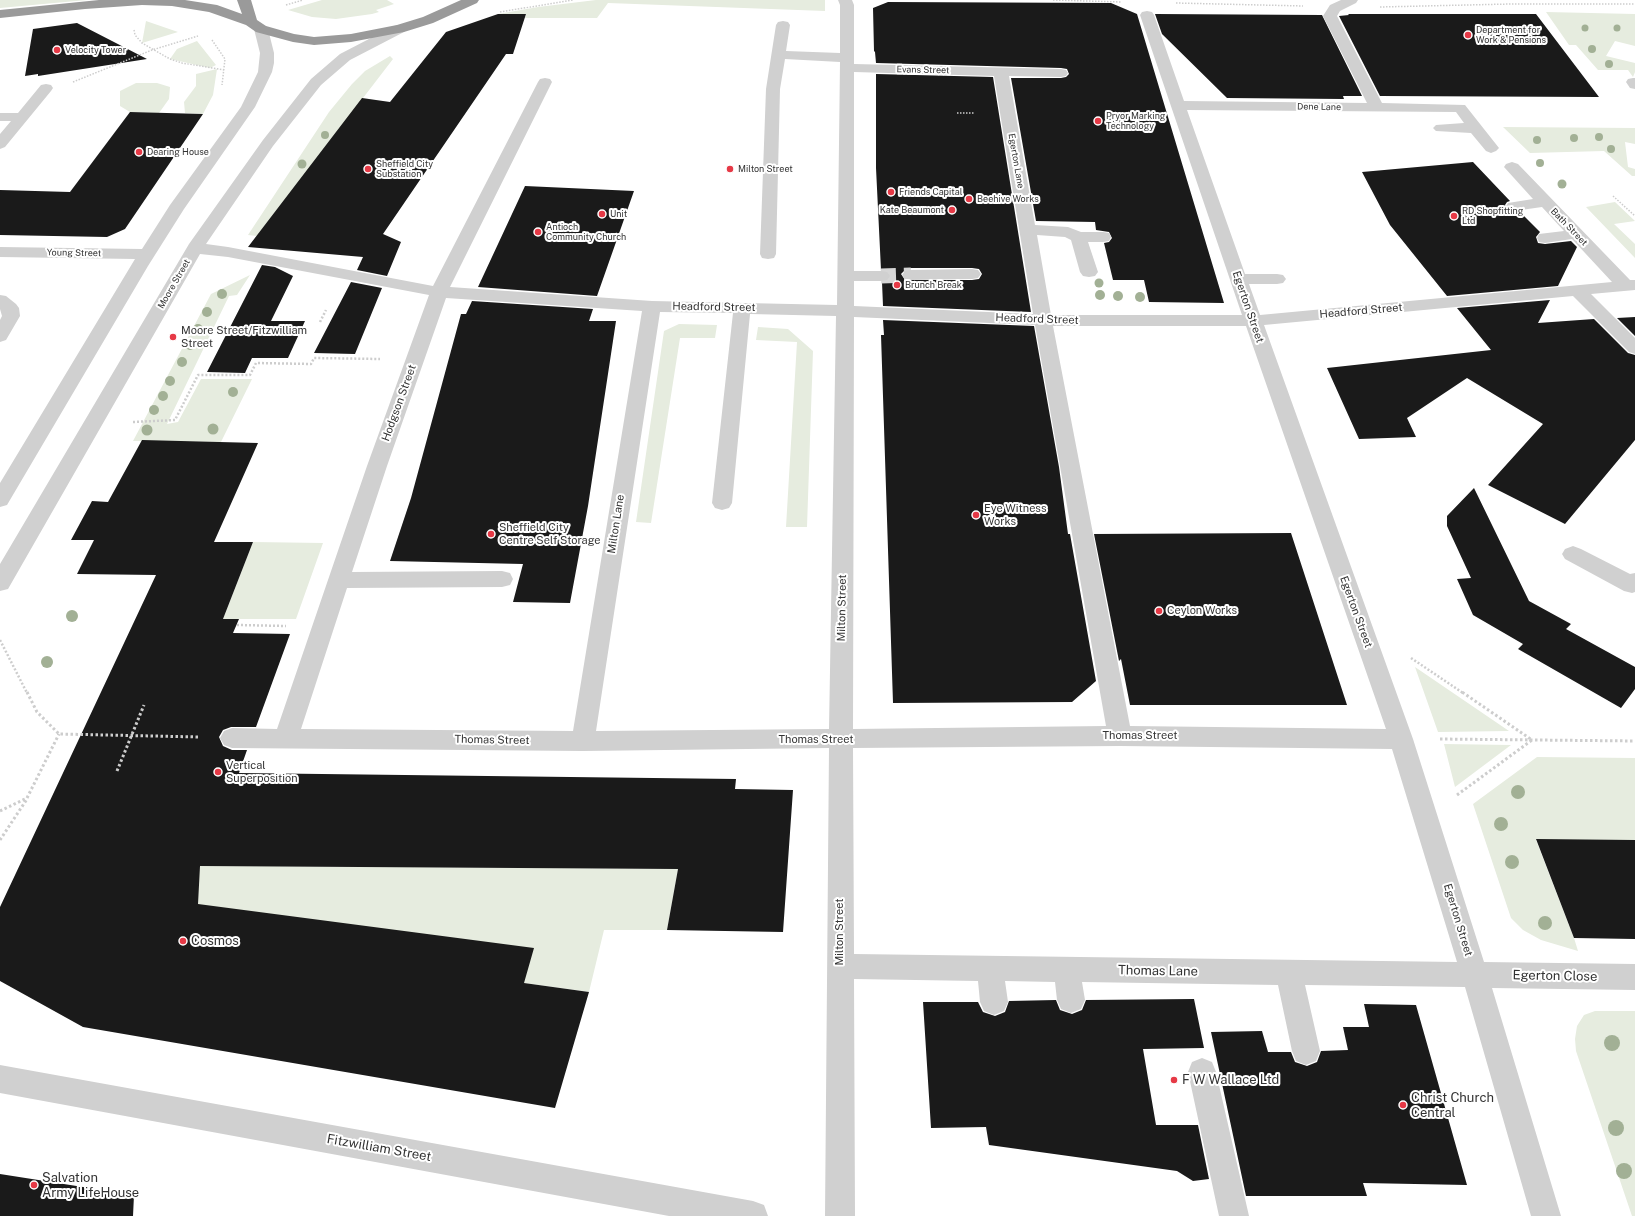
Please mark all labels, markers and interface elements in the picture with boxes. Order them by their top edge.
place label: Department for Work & Pensions [1476,25,1546,46]
marker: Department for Work & Pensions [1463,30,1473,40]
marker: Velocity Tower [52,45,62,55]
place label: Velocity Tower [65,45,126,55]
street label: Evans Street [896,64,950,76]
street label: Dene Lane [1297,101,1341,113]
place label: Pryor Marking Technology [1106,111,1165,132]
marker: Pryor Marking Technology [1093,116,1103,126]
street label: Egerton Lane [1006,133,1026,189]
marker: Dearing House [134,147,144,157]
place label: Dearing House [147,147,209,157]
place label: Sheffield City Substation [376,159,433,180]
marker: Sheffield City Substation [363,164,373,174]
marker: Milton Street [725,164,735,174]
place label: Milton Street [738,164,793,174]
marker: Friends Capital [886,187,896,197]
place label: Friends Capital [899,187,962,197]
marker: Beehive Works [964,194,974,204]
place label: Beehive Works [977,194,1039,204]
place label: Kate Beaumont [880,205,944,215]
marker: Kate Beaumont [947,205,957,215]
place label: RD Shopfitting Ltd [1462,206,1523,227]
street label: Bath Street [1548,206,1590,248]
marker: Unit [597,209,607,219]
place label: Unit [610,209,627,219]
marker: RD Shopfitting Ltd [1449,211,1459,221]
place label: Antioch Community Church [546,222,626,243]
marker: Antioch Community Church [533,227,543,237]
street label: Young Street [47,247,101,259]
street label: Moore Street [156,257,192,311]
street label: Egerton Street [1230,269,1266,345]
marker: Brunch Break [892,280,902,290]
place label: Brunch Break [905,280,962,290]
street label: Headford Street [672,300,756,314]
street label: Headford Street [1319,301,1403,321]
street label: Headford Street [995,311,1079,327]
place label: Moore Street/Fitzwilliam Street [181,324,307,350]
marker: Moore Street/Fitzwilliam Street [168,332,178,342]
street label: Hodgson Street [379,363,419,443]
street label: Milton Lane [605,494,627,554]
place label: Eye Witness Works [984,502,1046,528]
marker: Eye Witness Works [971,510,981,520]
place label: Sheffield City Centre Self Storage [499,521,601,547]
marker: Sheffield City Centre Self Storage [486,529,496,539]
street label: Milton Street [835,574,849,642]
street label: Egerton Street [1337,574,1375,650]
place label: Ceylon Works [1167,604,1237,618]
marker: Ceylon Works [1154,606,1164,616]
street label: Thomas Street [1103,729,1177,743]
street label: Thomas Street [454,733,530,747]
street label: Thomas Street [779,733,853,747]
place label: Vertical Superposition [226,759,298,785]
marker: Vertical Superposition [213,767,223,777]
street label: Egerton Street [1441,882,1475,958]
street label: Milton Street [833,899,847,965]
place label: Cosmos [191,933,239,949]
marker: Cosmos [178,936,188,946]
street label: Thomas Lane [1118,963,1198,979]
street label: Egerton Close [1513,967,1597,985]
place label: F W Wallace Ltd [1182,1072,1279,1088]
marker: F W Wallace Ltd [1169,1075,1179,1085]
place label: Christ Church Central [1411,1090,1494,1121]
marker: Christ Church Central [1398,1100,1408,1110]
street label: Fitzwilliam Street [325,1131,433,1165]
place label: Salvation Army LifeHouse [42,1170,139,1201]
marker: Salvation Army LifeHouse [29,1180,39,1190]

